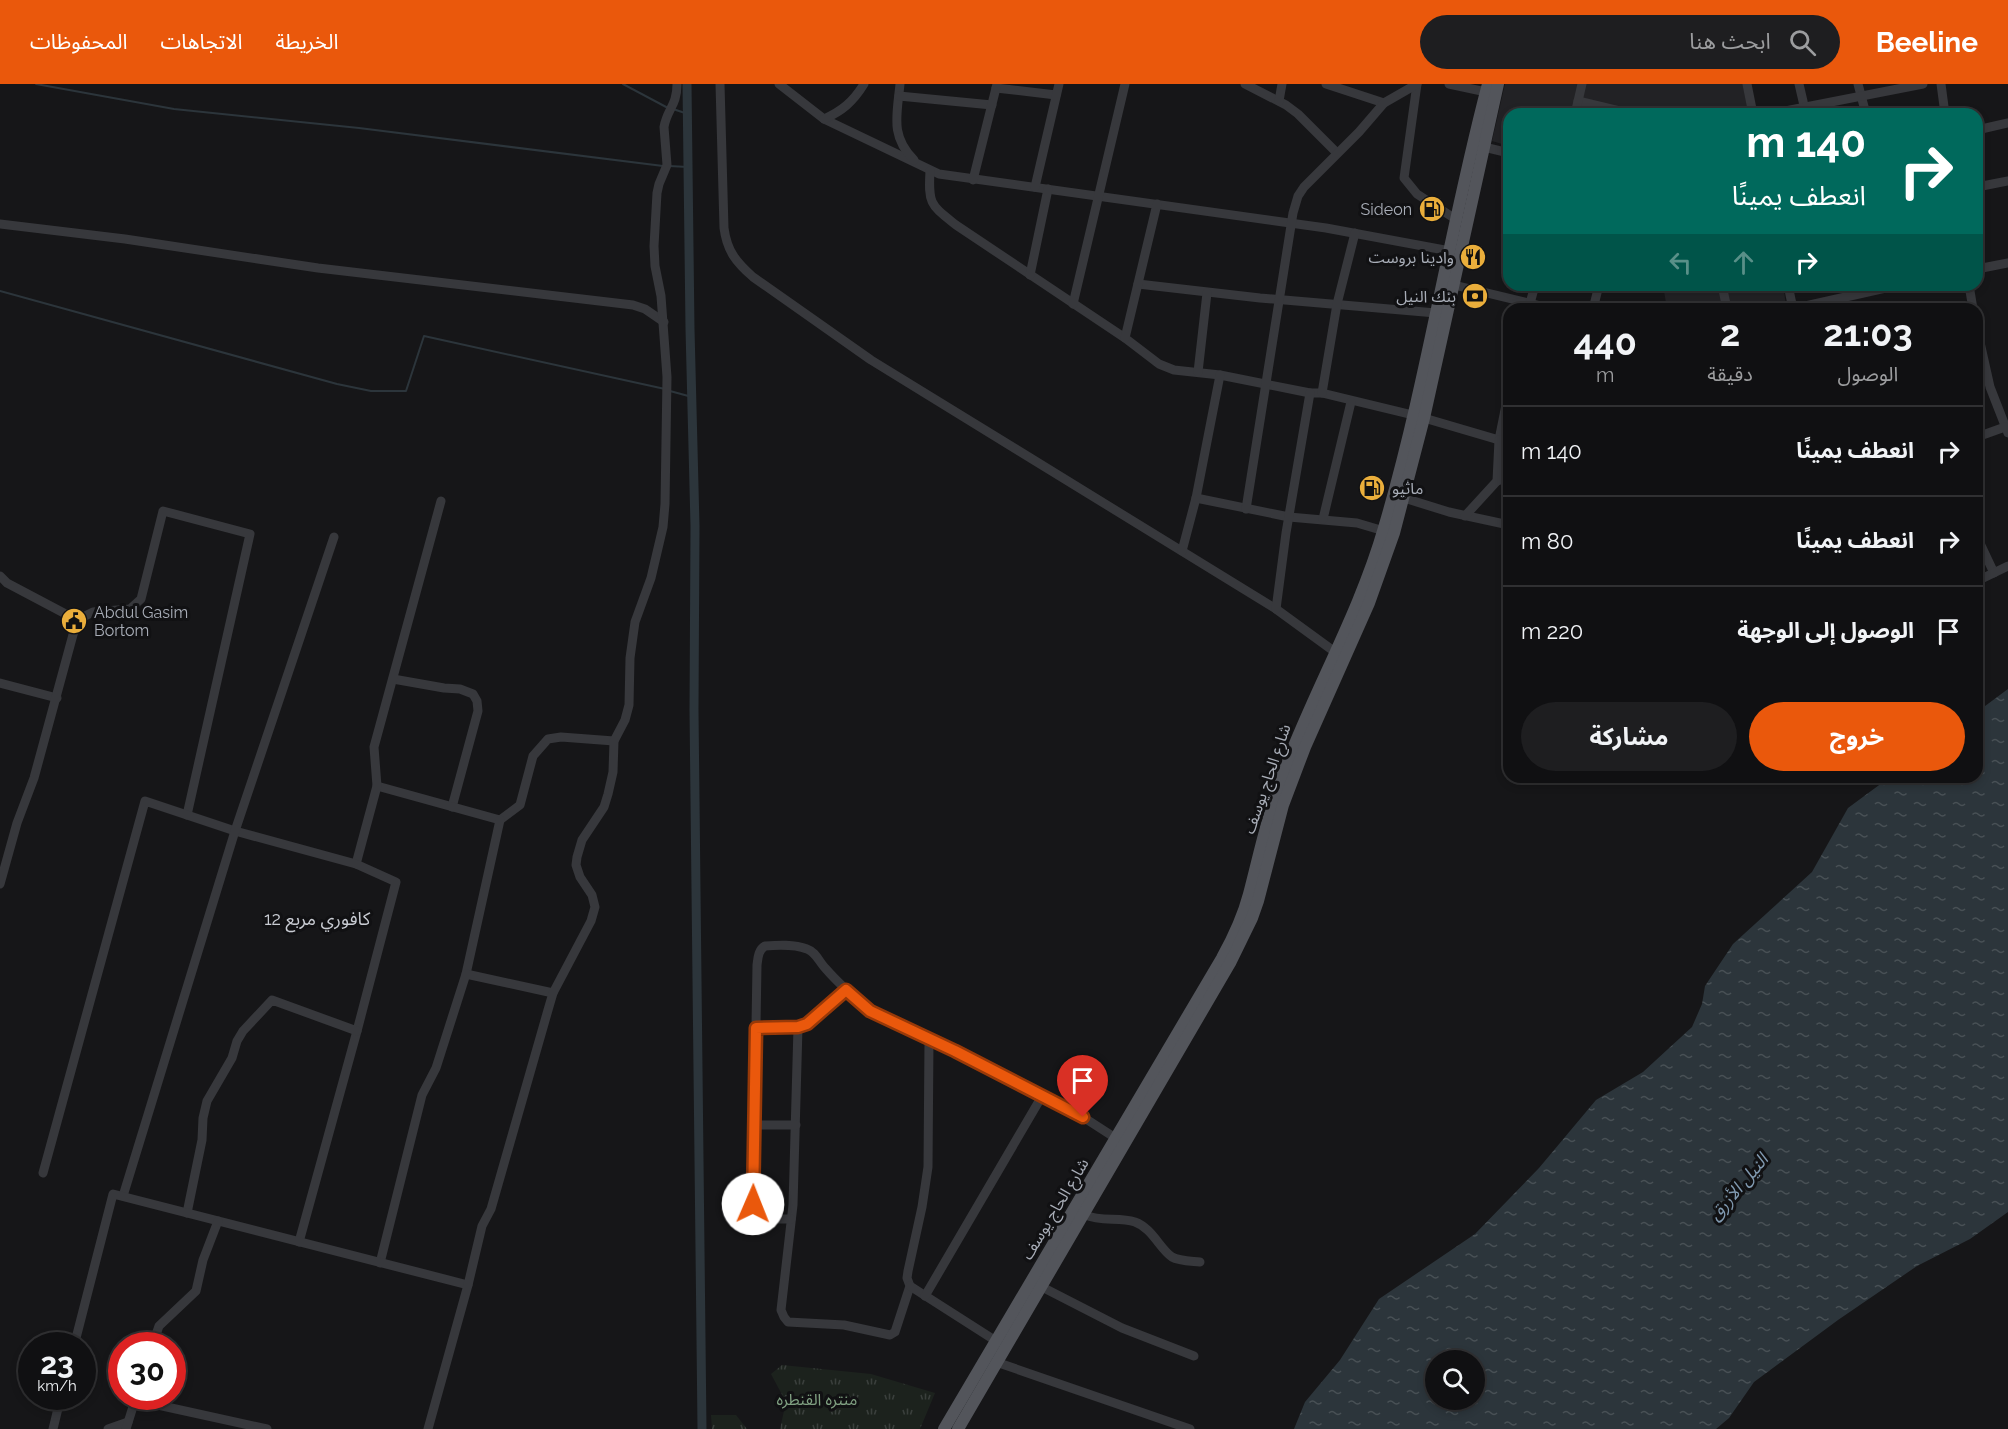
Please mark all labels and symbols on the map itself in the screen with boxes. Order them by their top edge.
fuel station icon: Sideon [1417,194,1447,224]
place label: Sideon [1361,200,1412,219]
restaurant icon: وادينا بروست [1458,242,1488,272]
place label: وادينا بروست [1369,248,1454,267]
bank icon: بنك النيل [1460,281,1490,311]
place label: بنك النيل [1396,287,1456,306]
fuel station icon: ماثيو [1357,473,1387,503]
place label: ماثيو [1392,479,1423,498]
place label: Abdul Gasim Bortom [94,603,188,640]
public building icon: Abdul Gasim Bortom [59,606,89,636]
street label: شارع الحاج يوسف [1239,722,1298,837]
district label: كافوري مربع 12 [264,908,371,933]
pin [1057,1055,1108,1117]
water label: النيل الأزرق [1704,1148,1774,1225]
street label: شارع الحاج يوسف [1017,1155,1095,1265]
position arrow [721,1172,785,1236]
speed limit sign: 30 [108,1332,186,1410]
park label: منتره القنطره [776,1390,858,1409]

